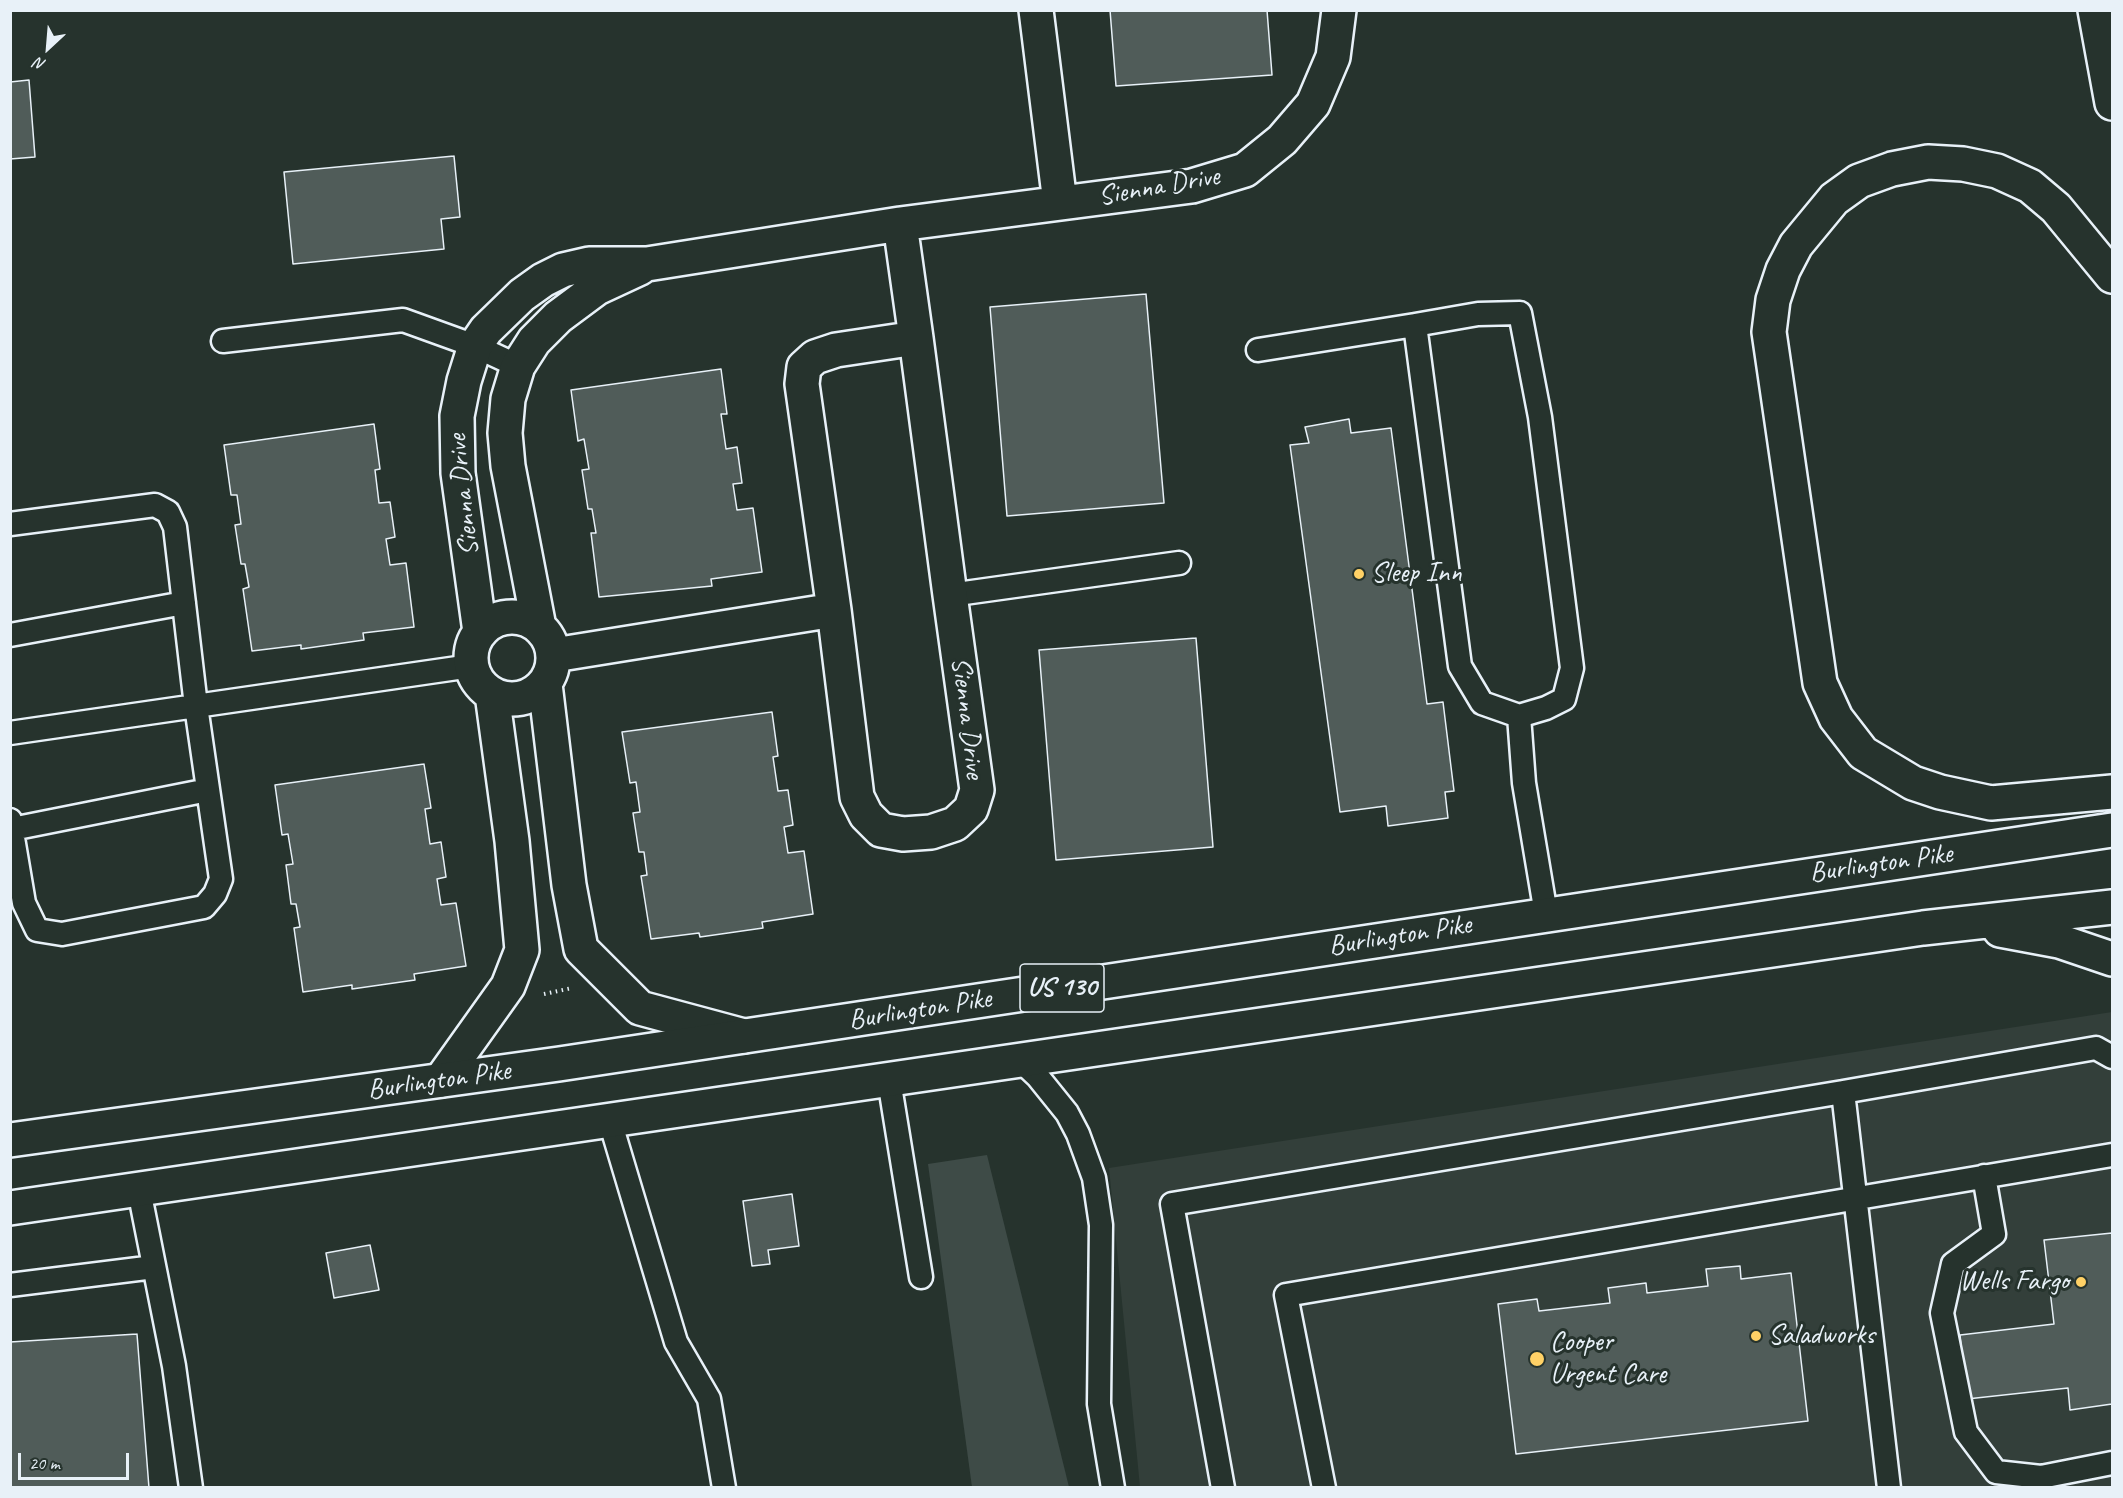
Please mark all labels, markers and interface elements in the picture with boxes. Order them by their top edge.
north arrow [18,18,78,78]
text: N [31,53,49,75]
street label: Sienna Drive [1096,160,1222,214]
street label: Sienna Drive [441,432,487,558]
place label: Sleep Inn [1371,557,1462,591]
marker: Sleep Inn [1352,567,1366,581]
street label: Sienna Drive [943,655,991,781]
street label: Burlington Pike [1807,837,1955,891]
street label: Burlington Pike [1326,908,1474,964]
road number: US 130 [1020,964,1104,1012]
street label: Burlington Pike [846,982,994,1038]
street label: Burlington Pike [365,1054,513,1108]
place label: Wells Fargo [1959,1265,2069,1299]
marker: Wells Fargo [2074,1275,2088,1289]
place label: Saladworks [1768,1319,1875,1353]
place label: Cooper Urgent Care [1550,1326,1666,1392]
marker: Saladworks [1749,1329,1763,1343]
marker: Cooper Urgent Care [1528,1350,1546,1368]
scale bar [21,1441,132,1479]
text: 20 m [29,1452,60,1474]

